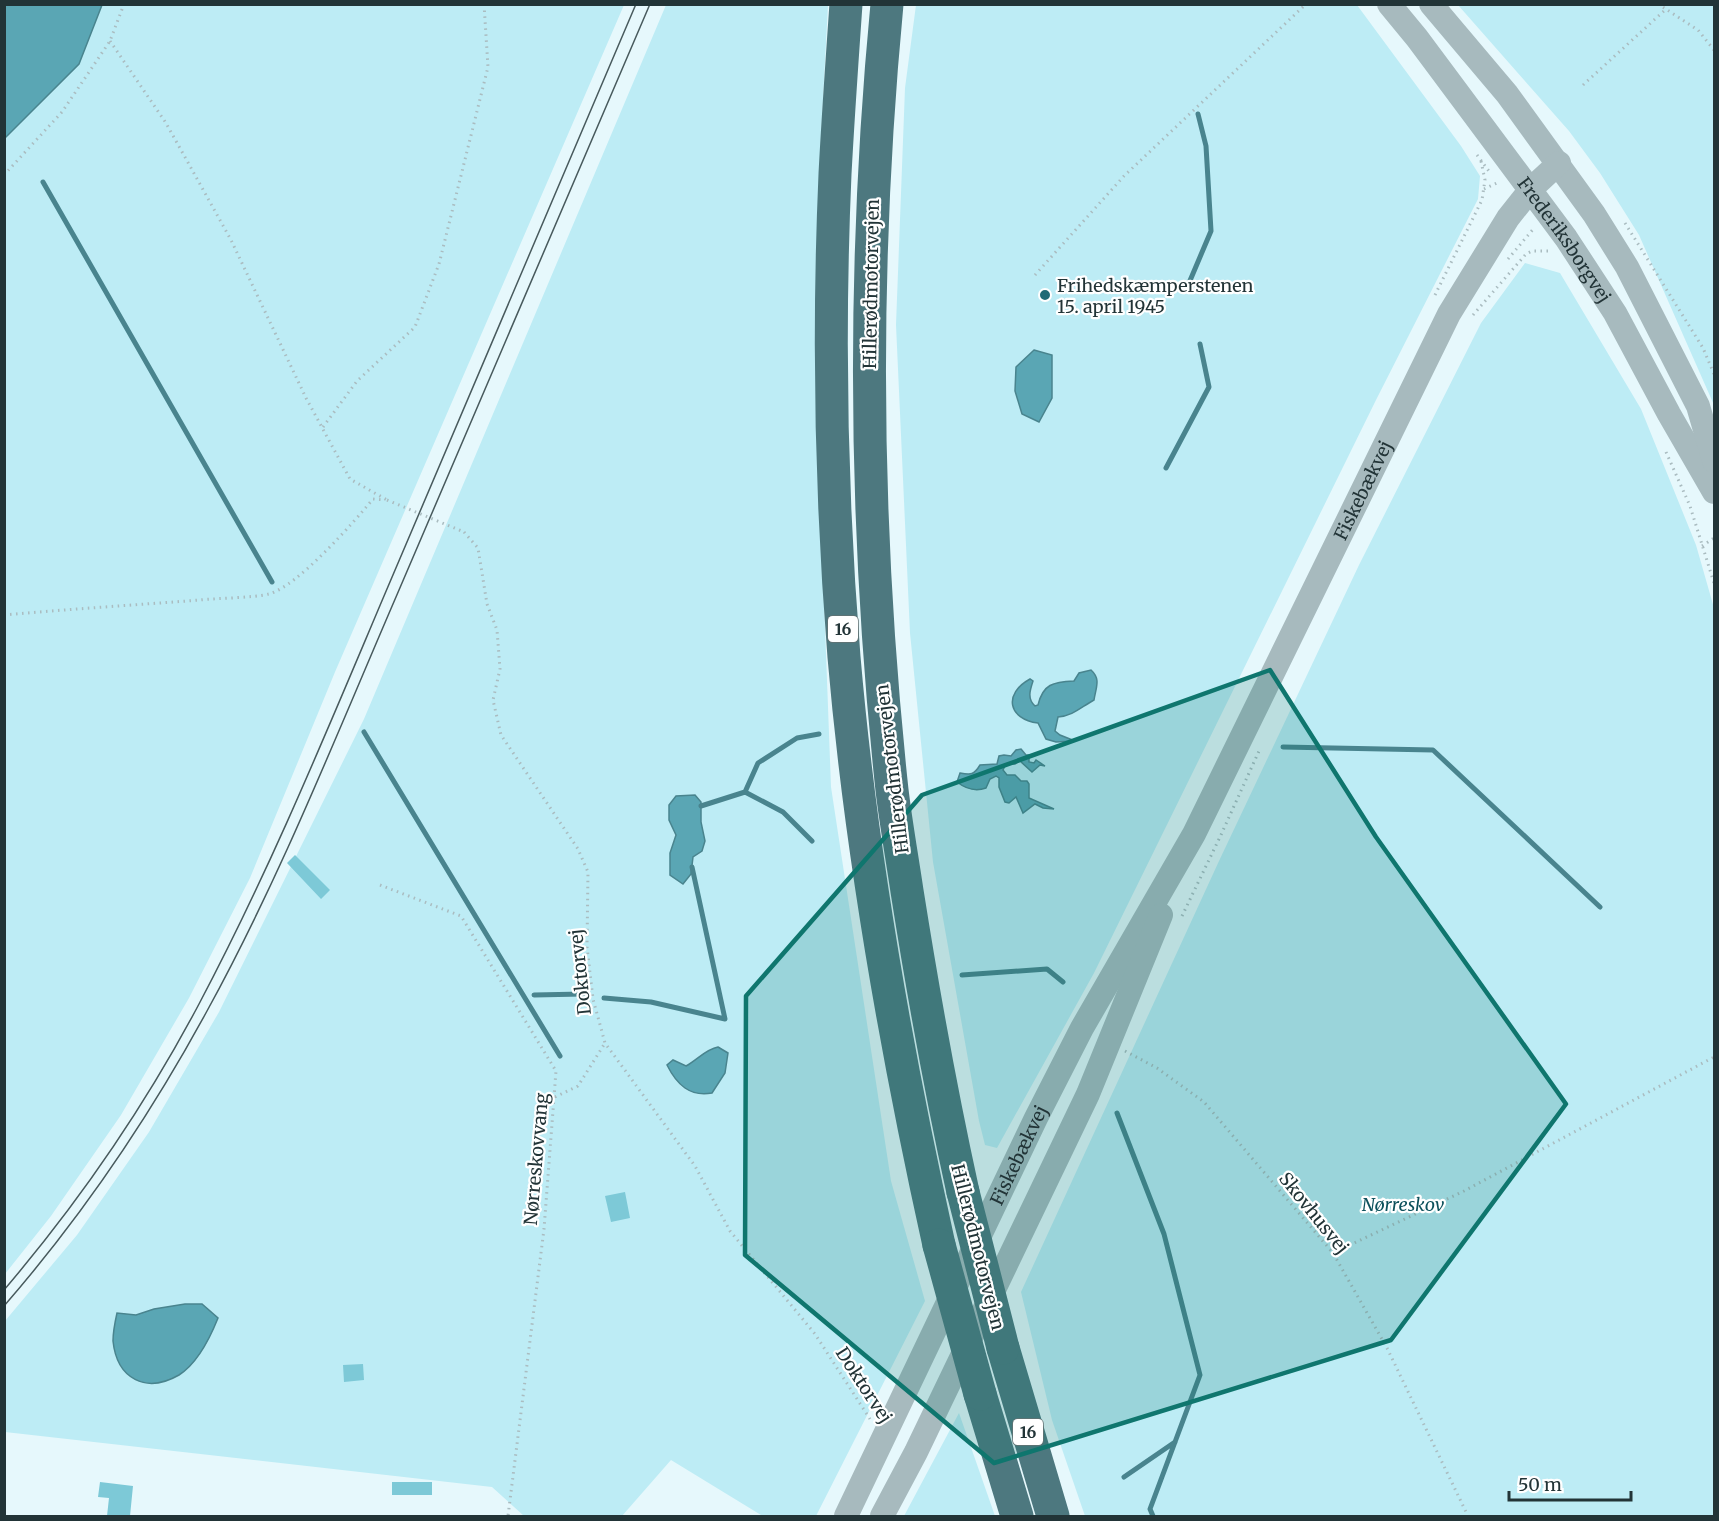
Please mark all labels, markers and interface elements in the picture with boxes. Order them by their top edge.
street label: Frederiksborgvej [1513,172,1616,307]
street label: Hillerødmotorvejen [858,199,884,369]
place label: Frihedskæmperstenen 15. april 1945 [1057,274,1254,318]
marker: Frihedskæmperstenen 15. april 1945 [1038,288,1052,302]
street label: Fiskebækvej [1328,437,1397,544]
road number: 16 [828,616,858,642]
street label: Hillerødmotorvejen [870,683,914,855]
street label: Doktorvej [564,928,596,1016]
street label: Nørreskovvang [519,1092,553,1226]
street label: Fiskebækvej [985,1101,1052,1209]
street label: Hillerødmotorvejen [946,1162,1010,1332]
street label: Skovhusvej [1274,1168,1354,1258]
park label: Nørreskov [1362,1193,1445,1216]
street label: Doktorvej [831,1343,897,1427]
road number: 16 [1013,1419,1043,1445]
scale bar [1509,1464,1630,1502]
text: 50 m [1518,1473,1562,1496]

